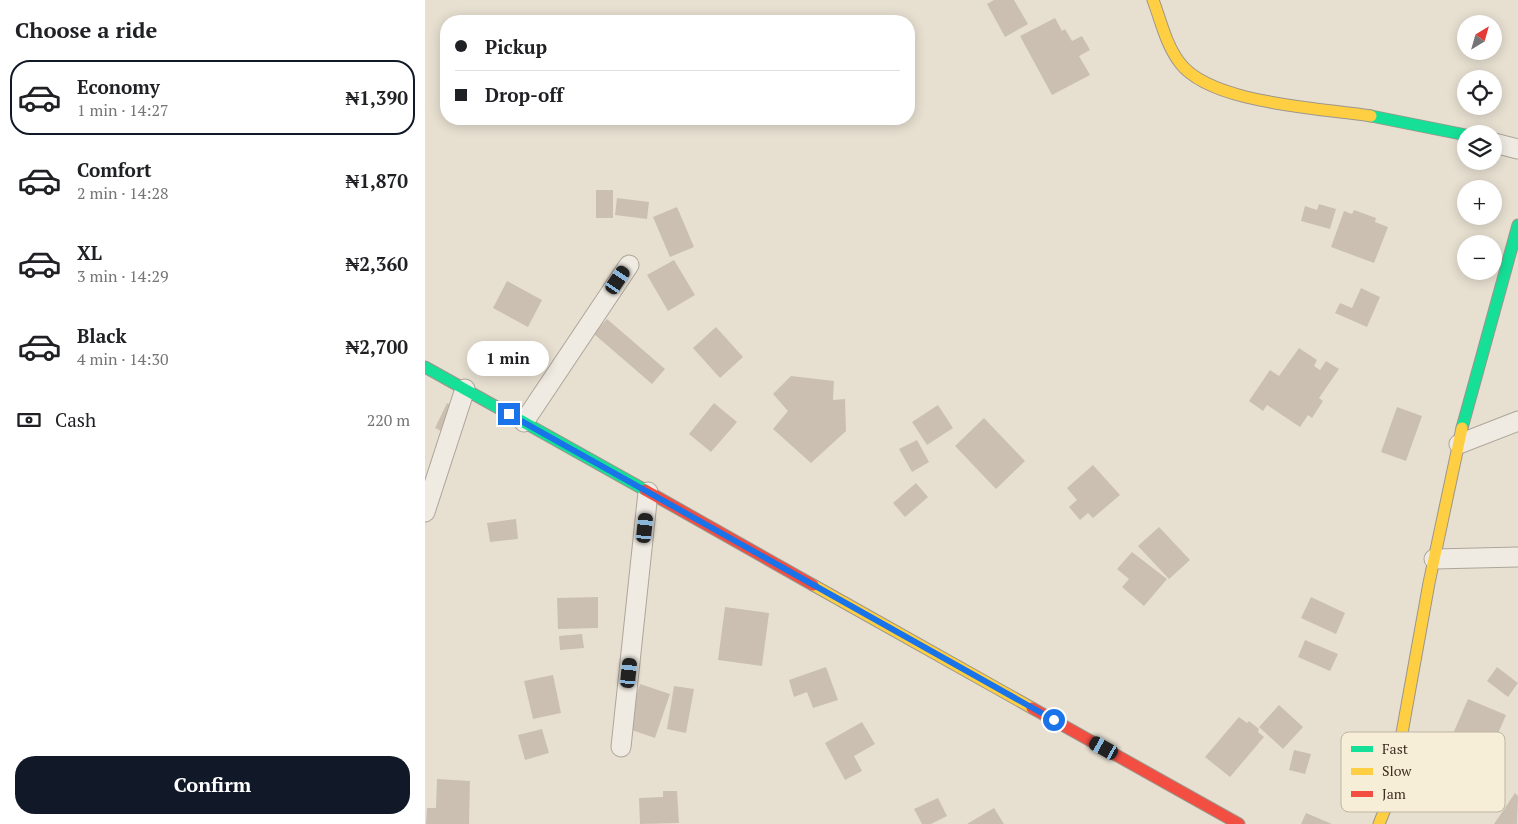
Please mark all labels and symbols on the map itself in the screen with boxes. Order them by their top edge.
north arrow [1457,15,1503,60]
car [603,263,632,297]
callout: 1 min [468,342,550,376]
route end [498,403,520,425]
car [635,512,654,544]
car [619,657,638,689]
route start [1043,709,1065,731]
legend [1341,732,1505,812]
car [1087,734,1120,762]
text: Fast [1382,739,1409,758]
text: Slow [1382,761,1412,780]
text: Jam [1382,784,1406,803]

